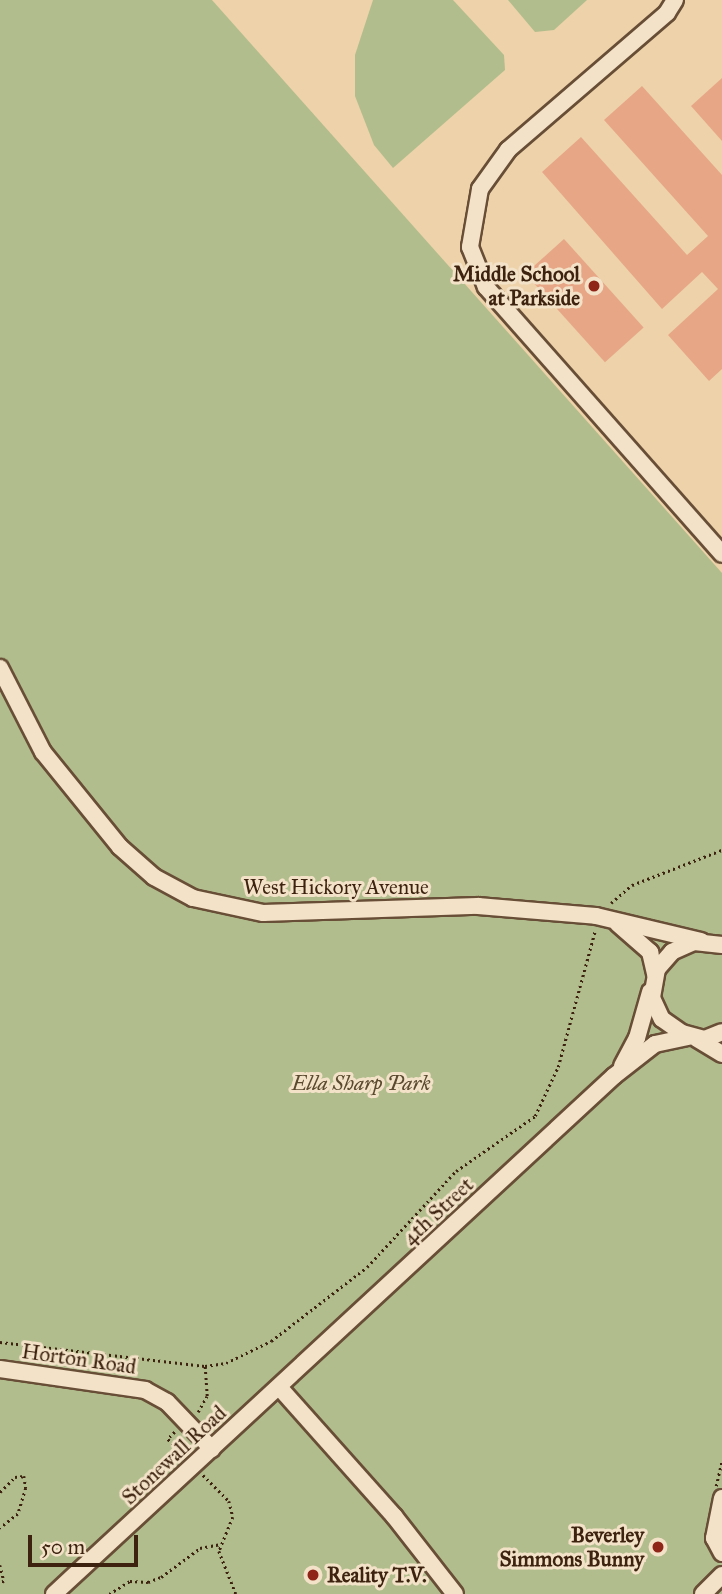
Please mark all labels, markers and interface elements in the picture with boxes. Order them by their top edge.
place label: Middle School at Parkside [453,261,580,311]
marker: Middle School at Parkside [586,278,602,294]
street label: West Hickory Avenue [243,874,429,900]
park label: Ella Sharp Park [291,1070,431,1096]
street label: 4th Street [397,1172,479,1250]
street label: Horton Road [20,1339,138,1379]
street label: Stonewall Road [117,1400,231,1510]
scale bar [32,1520,142,1564]
place label: Beverley Simmons Bunny [499,1522,644,1572]
text: 50 m [41,1534,85,1560]
marker: Beverley Simmons Bunny [650,1539,666,1555]
place label: Reality T.V. [327,1562,427,1588]
marker: Reality T.V. [305,1567,321,1583]

